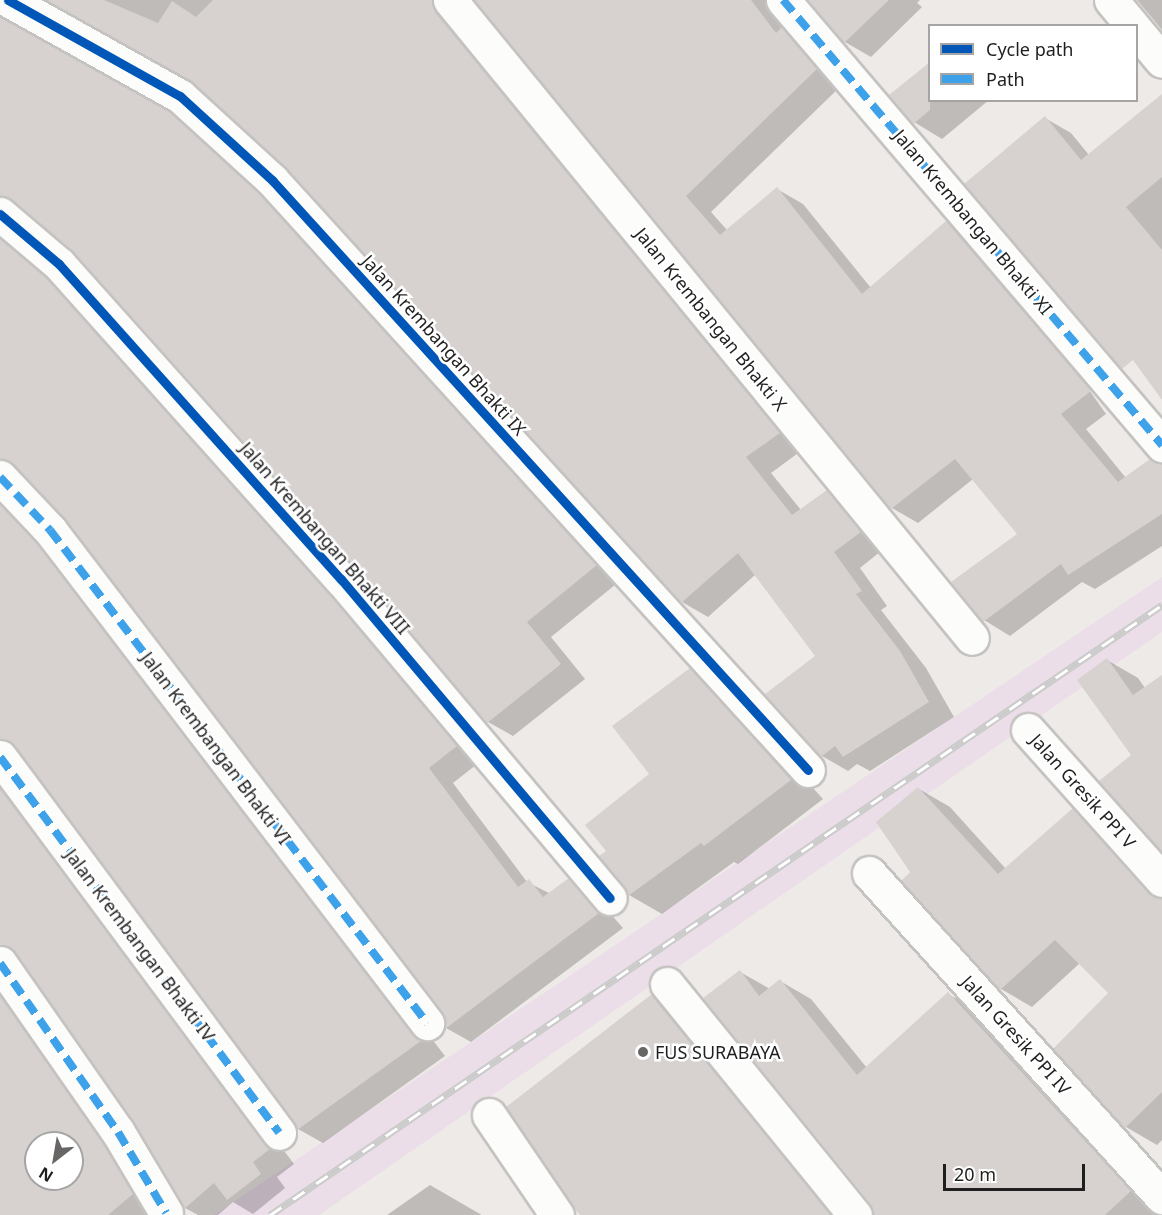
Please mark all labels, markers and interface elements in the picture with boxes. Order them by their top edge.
legend [928,24,1138,102]
text: Cycle path [986,37,1073,61]
text: Path [986,67,1025,91]
street label: Jalan Krembangan Bhakti XI [889,125,1057,319]
street label: Jalan Krembangan Bhakti X [631,223,791,415]
street label: Jalan Krembangan Bhakti IX [357,250,531,440]
street label: Jalan Krembangan Bhakti VIII [236,438,414,638]
street label: Jalan Krembangan Bhakti VI [137,648,295,848]
street label: Jalan Gresik PPI V [1026,729,1140,853]
street label: Jalan Krembangan Bhakti IV [61,845,219,1045]
street label: Jalan Gresik PPI IV [957,971,1075,1099]
place label: FUS SURABAYA [655,1041,781,1063]
marker: FUS SURABAYA [636,1045,650,1059]
north arrow [24,1131,84,1191]
scale bar [946,1152,1088,1190]
text: N [35,1162,57,1187]
text: 20 m [954,1162,996,1186]

